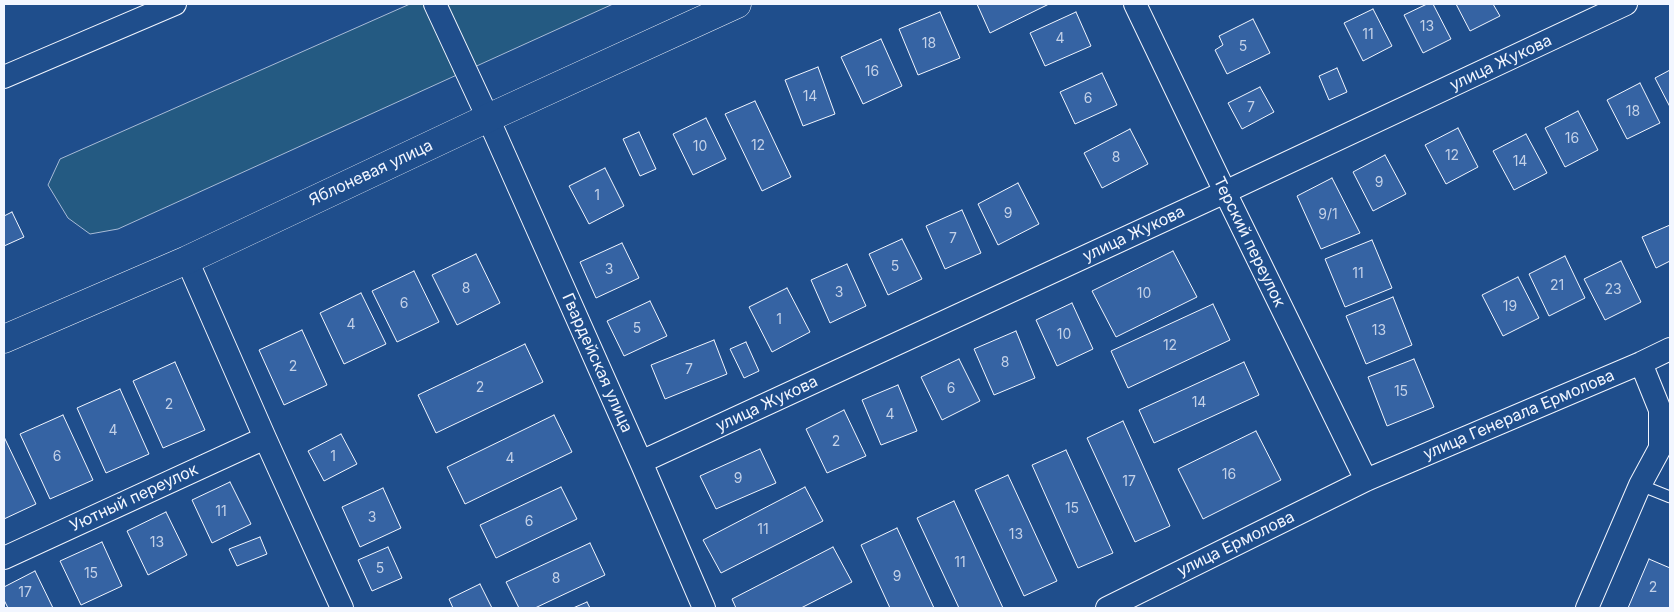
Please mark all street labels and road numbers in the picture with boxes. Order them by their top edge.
street label: улица Жукова [1447,31,1555,95]
street label: Яблоневая улица [306,136,436,210]
street label: Терский переулок [1209,174,1289,310]
street label: улица Жукова [1080,202,1188,266]
street label: Гвардейская улица [558,290,636,436]
street label: улица Генерала Ермолова [1420,366,1618,464]
street label: улица Жукова [713,372,821,436]
street label: Уютный переулок [67,460,201,536]
street label: улица Ермолова [1174,507,1298,581]

